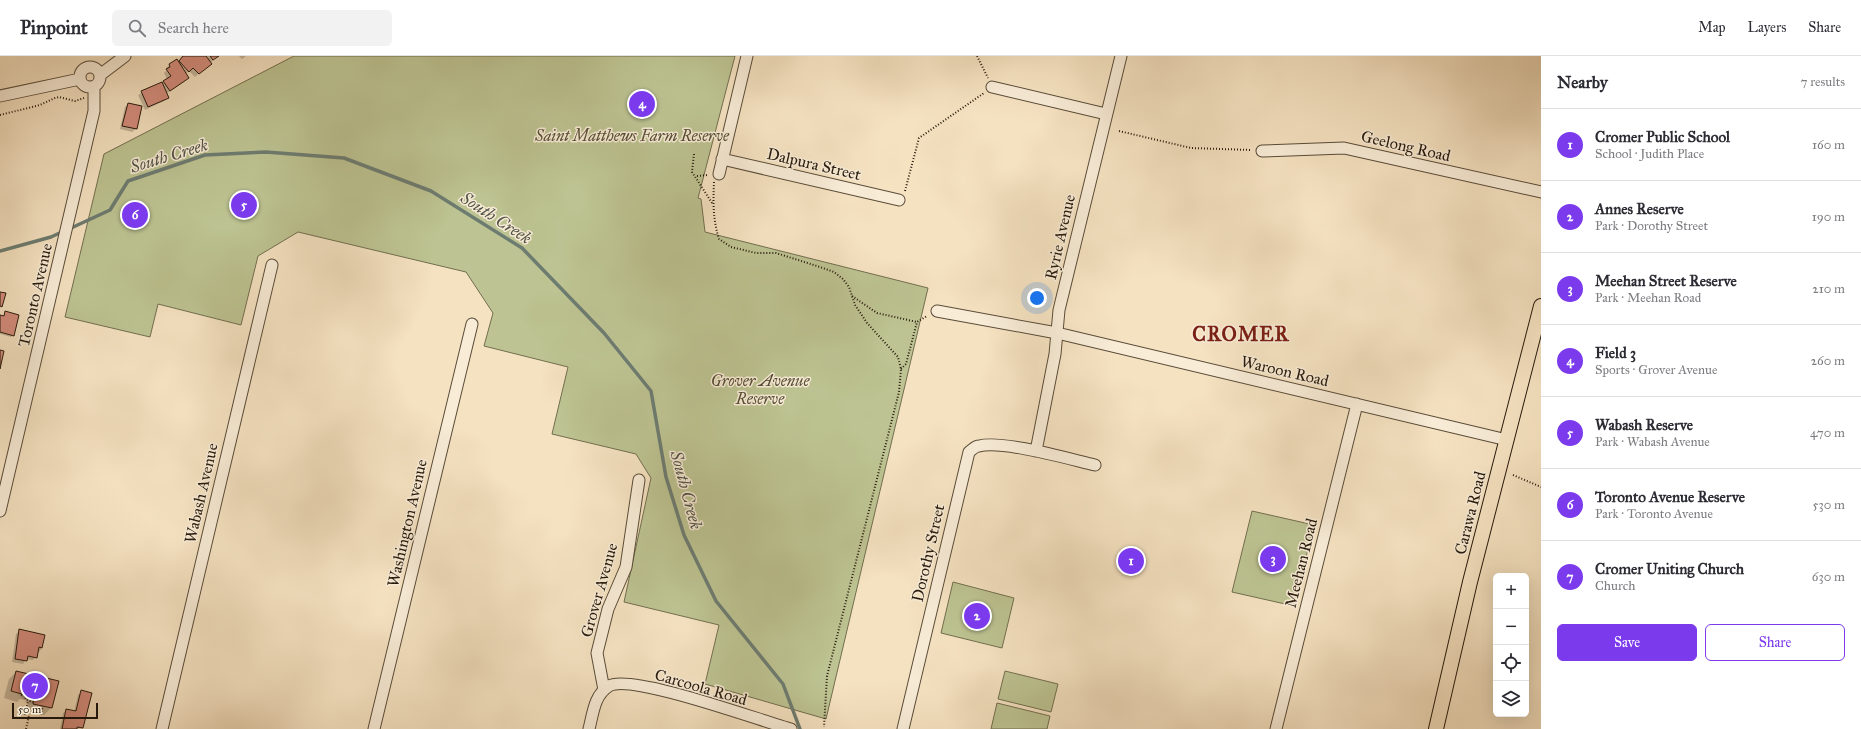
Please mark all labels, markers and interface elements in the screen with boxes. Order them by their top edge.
search box [112,10,392,46]
text: Pinpoint [20,16,88,39]
icon: search [126,17,148,39]
text: Search here [158,19,229,37]
text: Map [1698,19,1726,36]
text: Layers [1748,19,1786,36]
text: Share [1808,19,1841,36]
text: Nearby [1557,72,1608,93]
text: 7 results [1801,74,1845,90]
pin: 4 [629,89,655,119]
park label: Saint Matthews Farm Reserve [534,126,730,145]
street label: Geelong Road [1359,126,1453,166]
text: Cromer Public School [1595,128,1730,146]
water label: South Creek [127,134,211,178]
text: 1 [1567,137,1573,153]
text: 160 m [1812,137,1845,153]
street label: Dalpura Street [765,144,863,184]
text: School · Judith Place [1595,146,1704,162]
water label: South Creek [456,187,536,249]
pin: 5 [231,190,257,220]
street label: Ryrie Avenue [1041,192,1079,281]
pin: 6 [122,200,148,230]
text: Annes Reserve [1595,200,1684,218]
text: 2 [1567,209,1573,225]
text: 190 m [1812,209,1845,225]
text: Park · Dorothy Street [1595,218,1708,234]
street label: Toronto Avenue [14,241,56,349]
text: Meehan Street Reserve [1595,272,1737,290]
text: 3 [1567,281,1573,297]
text: 210 m [1812,281,1845,297]
your location [1027,288,1047,308]
text: Park · Meehan Road [1595,290,1701,306]
district label: CROMER [1192,322,1290,346]
text: Field 3 [1595,344,1636,362]
street label: Waroon Road [1239,352,1331,390]
text: 4 [1566,353,1574,369]
text: 260 m [1811,353,1845,369]
text: Sports · Grover Avenue [1595,362,1717,378]
park label: Grover Avenue Reserve [711,371,810,408]
text: Wabash Reserve [1595,416,1693,434]
text: 5 [1567,425,1573,441]
text: 470 m [1810,425,1845,441]
text: Park · Wabash Avenue [1595,434,1710,450]
street label: Wabash Avenue [180,441,222,545]
water label: South Creek [665,447,707,532]
street label: Washington Avenue [383,457,432,589]
street label: Carawa Road [1450,469,1490,557]
text: Toronto Avenue Reserve [1595,488,1745,506]
text: 6 [1567,497,1573,513]
text: 530 m [1812,497,1845,513]
street label: Dorothy Street [908,502,949,604]
text: Park · Toronto Avenue [1595,506,1713,522]
street label: Meehan Road [1281,516,1321,610]
street label: Grover Avenue [576,540,622,639]
pin: 3 [1260,544,1286,574]
pin: 1 [1118,546,1144,576]
text: Cromer Uniting Church [1595,560,1744,578]
text: 7 [1567,569,1573,585]
text: 630 m [1812,569,1845,585]
map controls [1493,573,1529,717]
button: + [1493,573,1529,609]
text: Church [1595,578,1635,594]
pin: 2 [964,601,990,631]
button: − [1493,609,1529,645]
button: Save [1557,624,1697,661]
button: Share [1705,624,1845,661]
button: locate [1493,645,1529,681]
street label: Carcoola Road [653,665,749,709]
pin: 7 [22,671,48,701]
button: layers [1493,681,1529,717]
scale bar [12,701,98,720]
text: 50 m [18,703,41,716]

